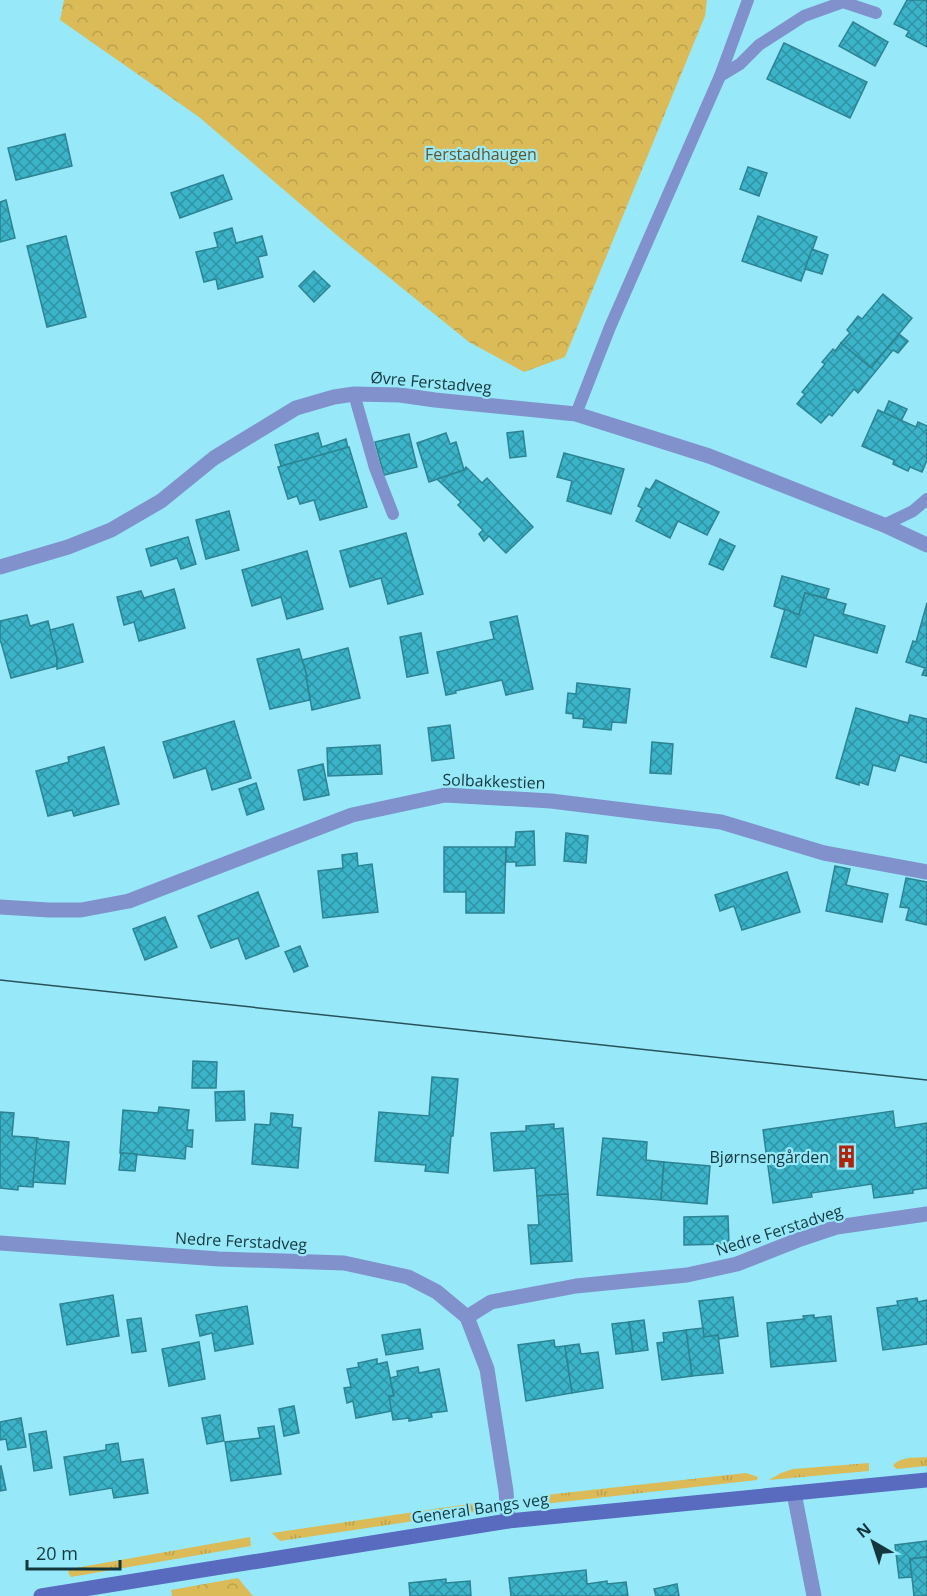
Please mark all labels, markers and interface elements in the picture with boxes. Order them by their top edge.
park label: Ferstadhaugen [425,143,537,165]
street label: Øvre Ferstadveg [369,366,493,398]
street label: Solbakkestien [442,768,546,794]
building icon: Bjørnsengården [834,1144,860,1170]
place label: Bjørnsengården [710,1146,829,1168]
street label: Nedre Ferstadveg [713,1199,845,1261]
street label: Nedre Ferstadveg [175,1227,308,1255]
street label: General Bangs veg [410,1487,550,1529]
north arrow [843,1512,903,1572]
text: N [852,1518,876,1543]
scale bar [27,1533,120,1571]
text: 20 m [36,1541,78,1565]

